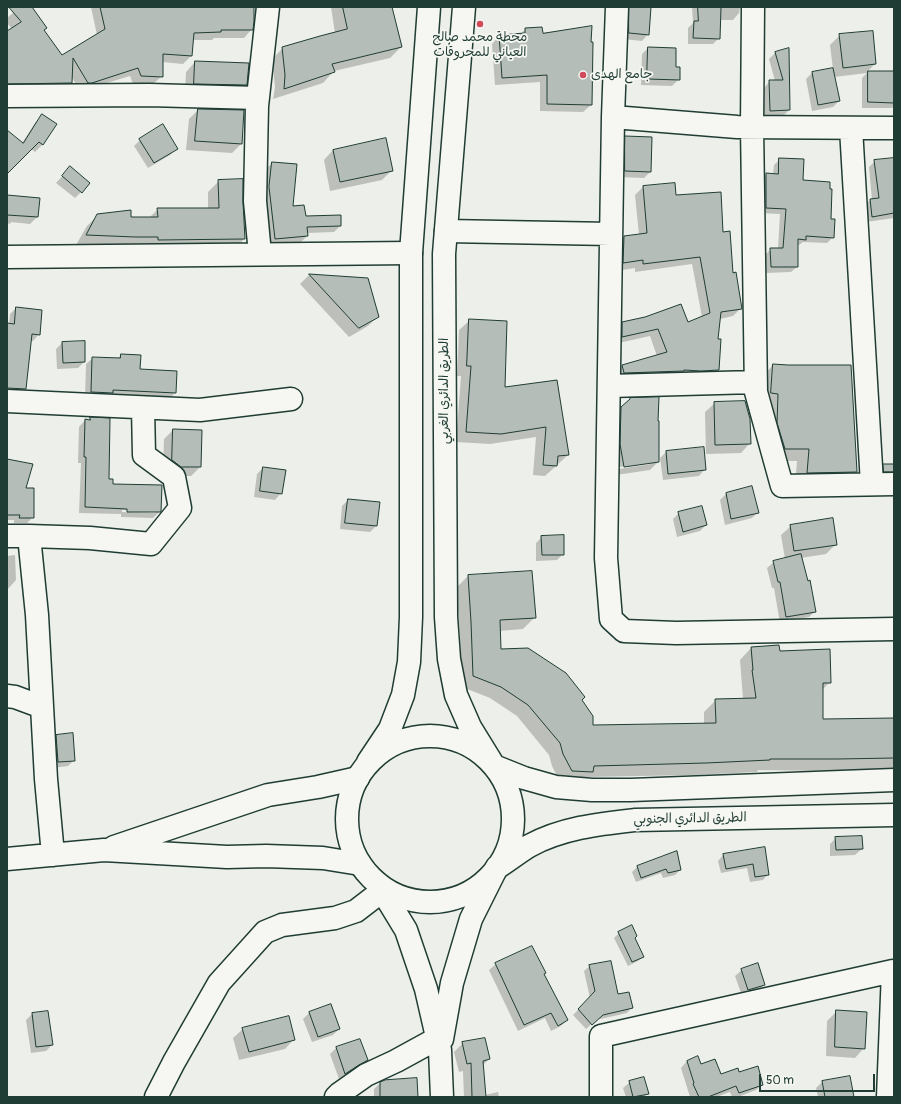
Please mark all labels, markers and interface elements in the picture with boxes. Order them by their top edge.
marker: محطة محمد صالح العياني للمحروقات [475,19,485,29]
place label: محطة محمد صالح العياني للمحروقات [433,30,527,61]
place label: جامع الهدى [591,67,652,83]
marker: جامع الهدى [578,70,588,80]
street label: الطريق الدائري الغربي [437,338,453,444]
street label: الطريق الدائري الجنوبي [633,810,747,828]
scale bar [761,1066,877,1092]
text: 50 m [766,1073,794,1088]

